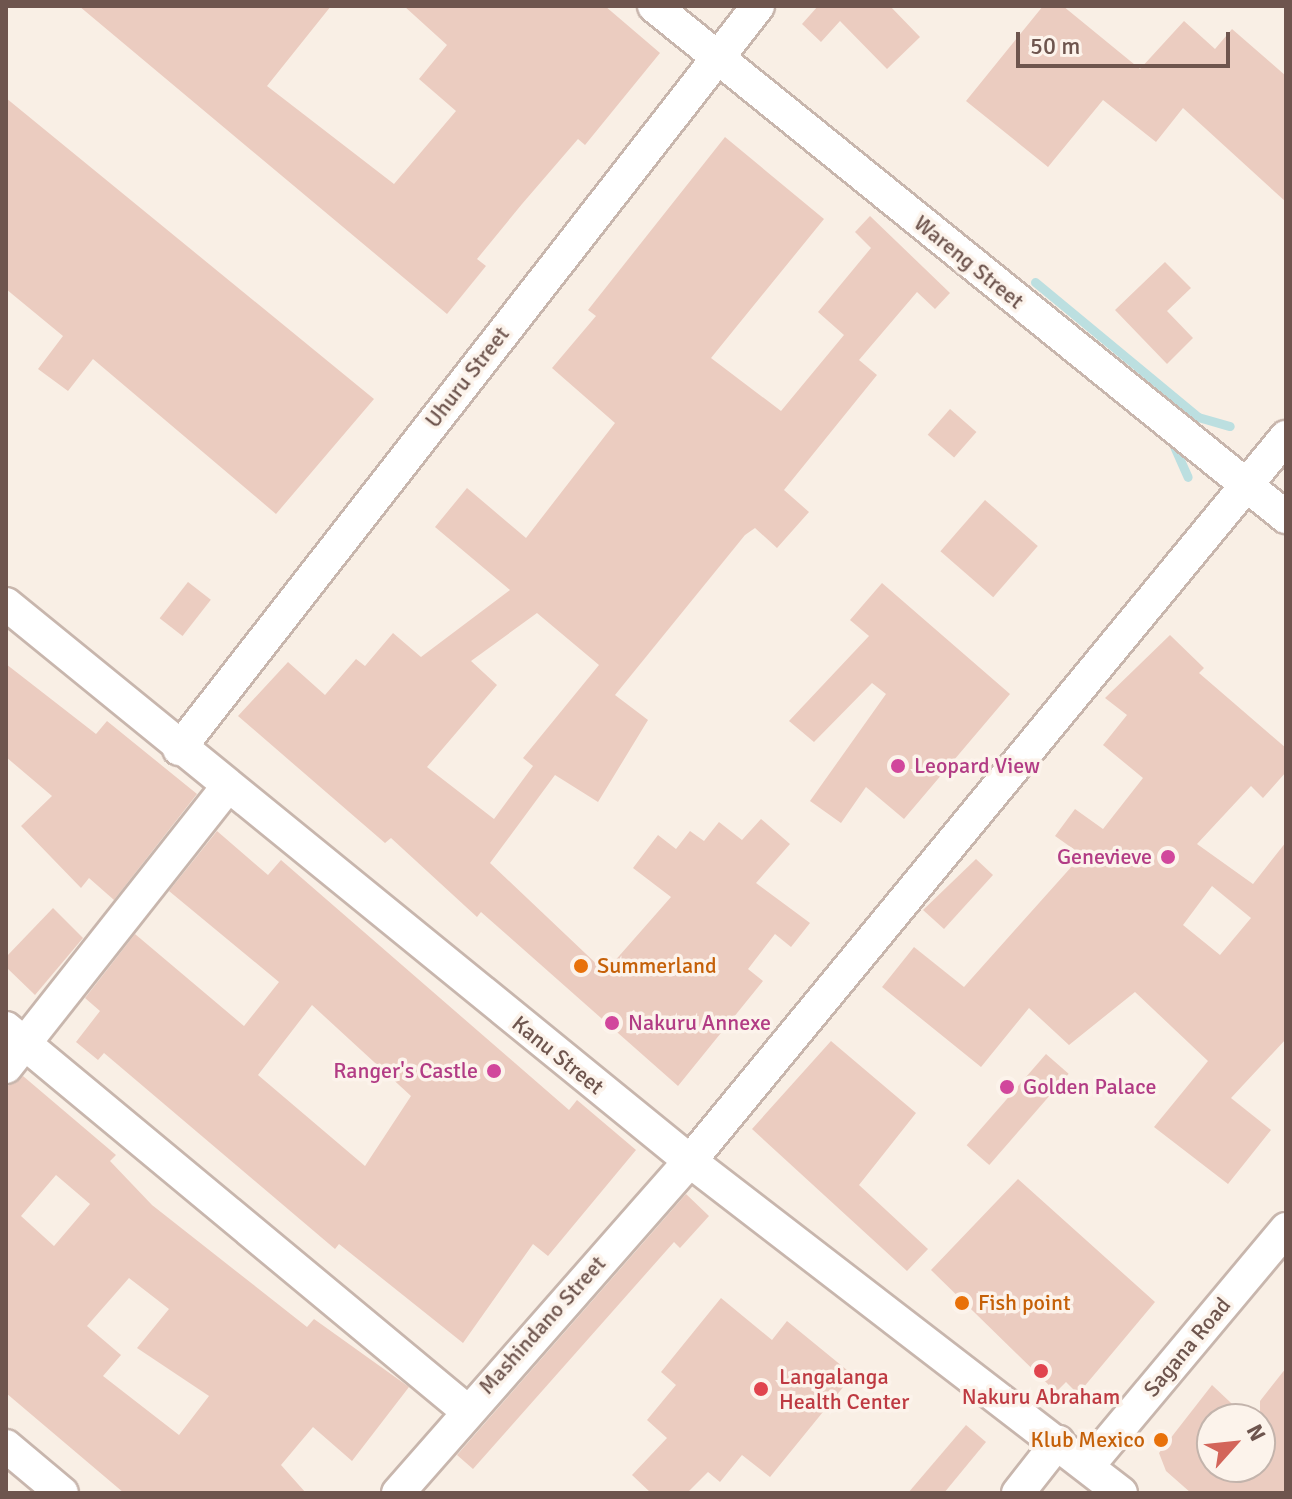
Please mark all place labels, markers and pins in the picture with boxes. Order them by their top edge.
place label: Leopard View [914,753,1040,779]
marker: Leopard View [889,757,907,775]
place label: Genevieve [1057,844,1152,870]
marker: Genevieve [1159,848,1177,866]
place label: Summerland [597,953,717,979]
marker: Summerland [572,957,590,975]
place label: Nakuru Annexe [628,1010,771,1036]
marker: Nakuru Annexe [603,1014,621,1032]
place label: Ranger's Castle [333,1058,478,1084]
marker: Ranger's Castle [485,1062,503,1080]
place label: Golden Palace [1023,1074,1156,1100]
marker: Golden Palace [998,1078,1016,1096]
place label: Fish point [978,1290,1071,1316]
marker: Fish point [953,1294,971,1312]
marker: Nakuru Abraham [1032,1362,1050,1380]
place label: Langalanga Health Center [779,1363,909,1414]
marker: Langalanga Health Center [750,1378,772,1400]
place label: Nakuru Abraham [962,1384,1120,1410]
place label: Klub Mexico [1031,1427,1145,1453]
marker: Klub Mexico [1152,1431,1170,1449]

